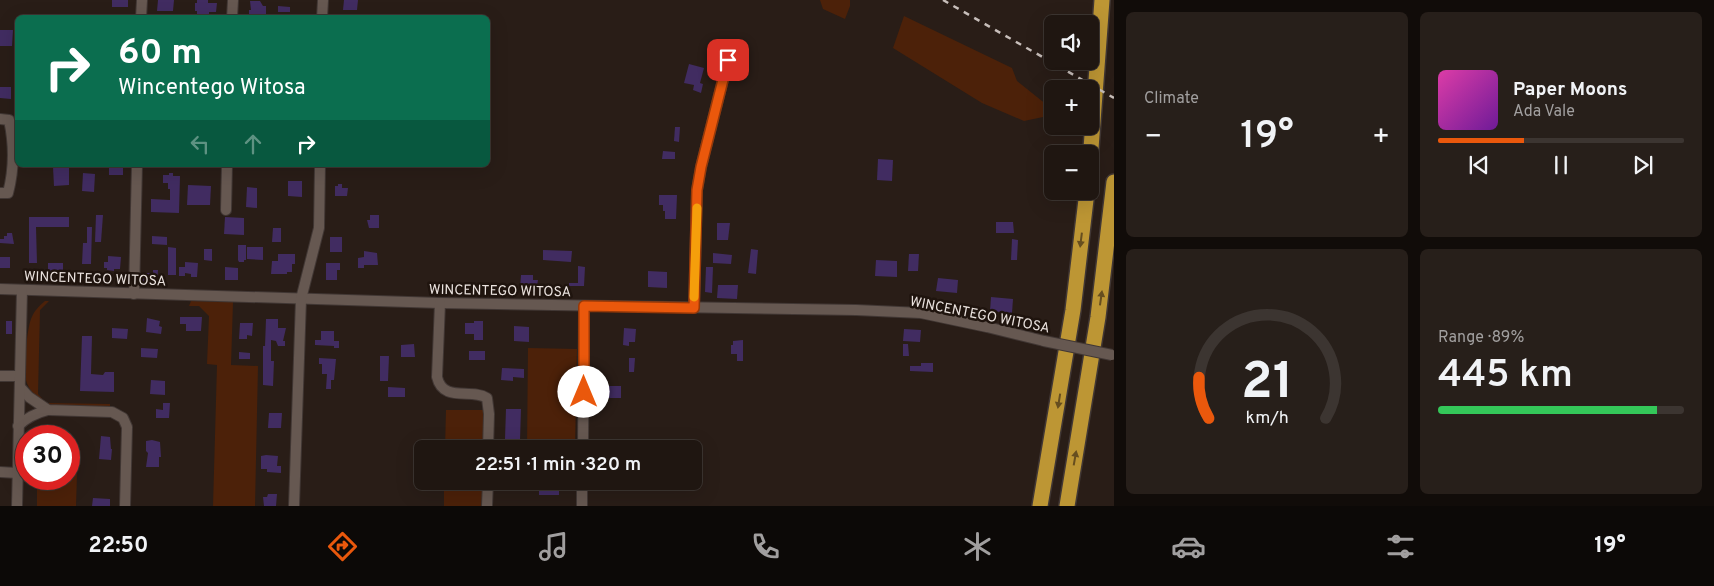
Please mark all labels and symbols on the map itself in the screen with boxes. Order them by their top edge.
pin [707,39,749,81]
one-way arrow [1077,232,1085,248]
street label: WINCENTEGO WITOSA [24,269,166,290]
street label: WINCENTEGO WITOSA [429,282,571,301]
one-way arrow [1097,289,1105,305]
street label: WINCENTEGO WITOSA [908,294,1051,337]
position arrow [557,365,609,417]
one-way arrow [1054,393,1062,409]
speed limit sign: 30 [15,425,80,490]
one-way arrow [1072,450,1080,466]

